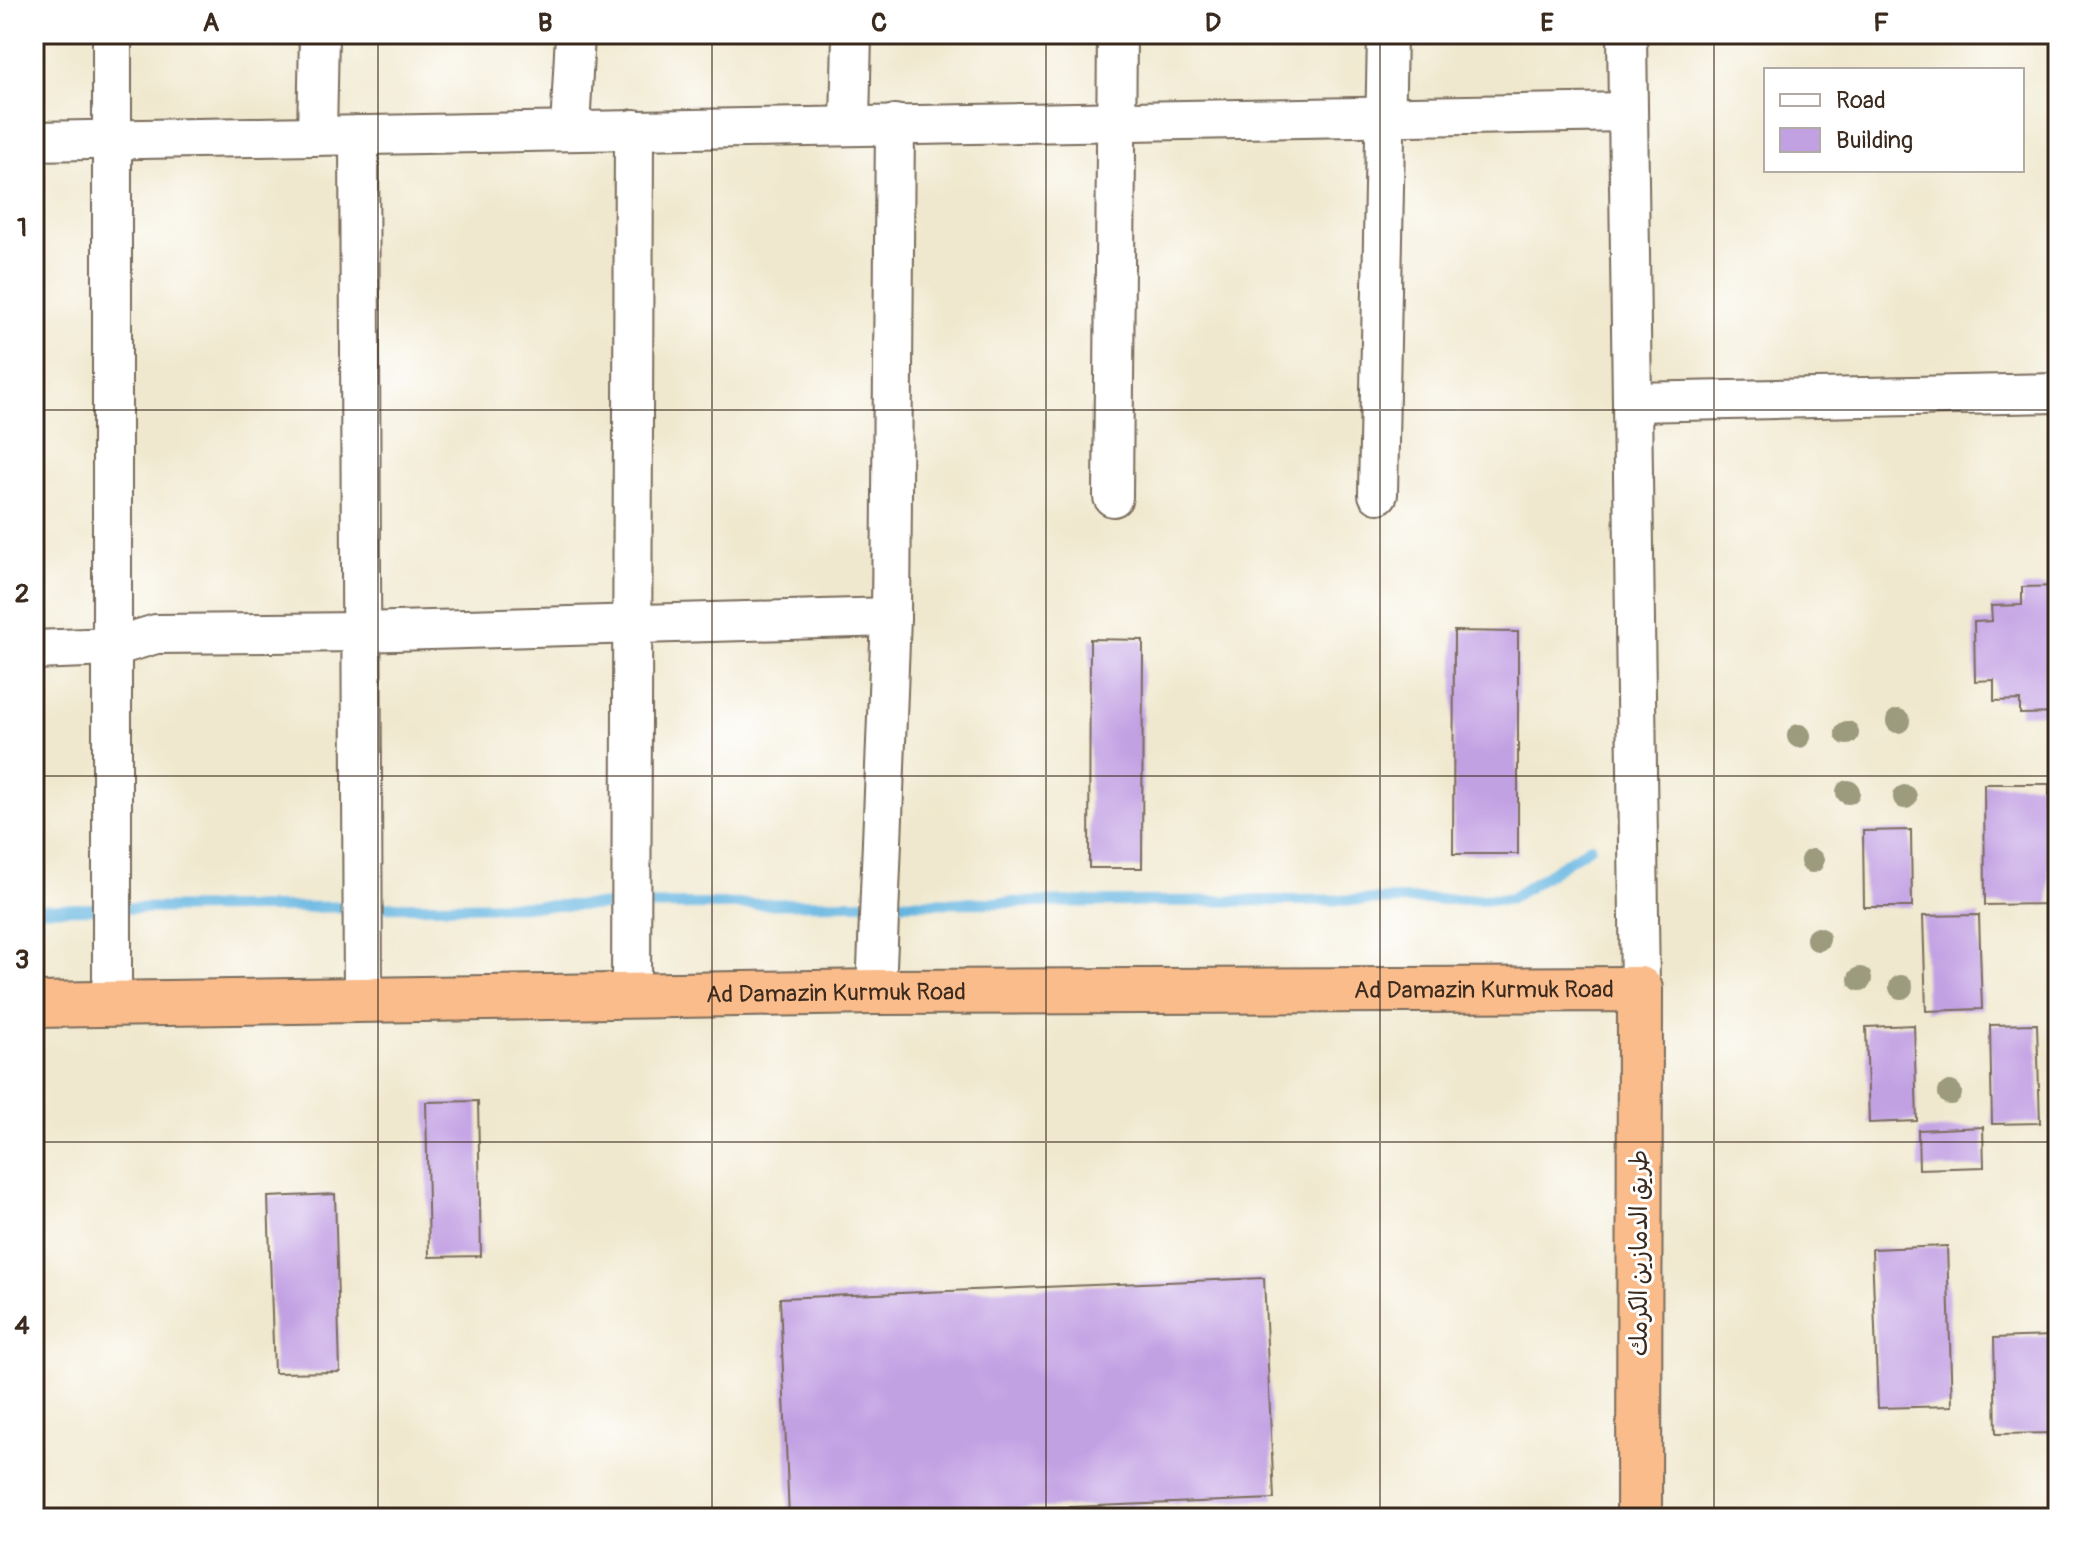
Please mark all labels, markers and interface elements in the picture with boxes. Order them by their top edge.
text: A [203,7,220,39]
text: B [538,7,552,39]
text: C [871,7,887,39]
text: D [1205,7,1221,39]
text: E [1540,7,1554,39]
text: F [1873,7,1889,39]
legend [1764,68,2024,172]
text: Road [1836,86,1886,115]
text: Building [1836,126,1913,155]
text: 1 [17,212,27,244]
text: 2 [15,578,29,610]
text: 3 [15,944,29,976]
street label: Ad Damazin Kurmuk Road [1354,975,1614,1005]
street label: Ad Damazin Kurmuk Road [706,977,966,1009]
street label: طريق الدمازين الكرمك [1625,1150,1654,1356]
text: 4 [14,1310,30,1342]

